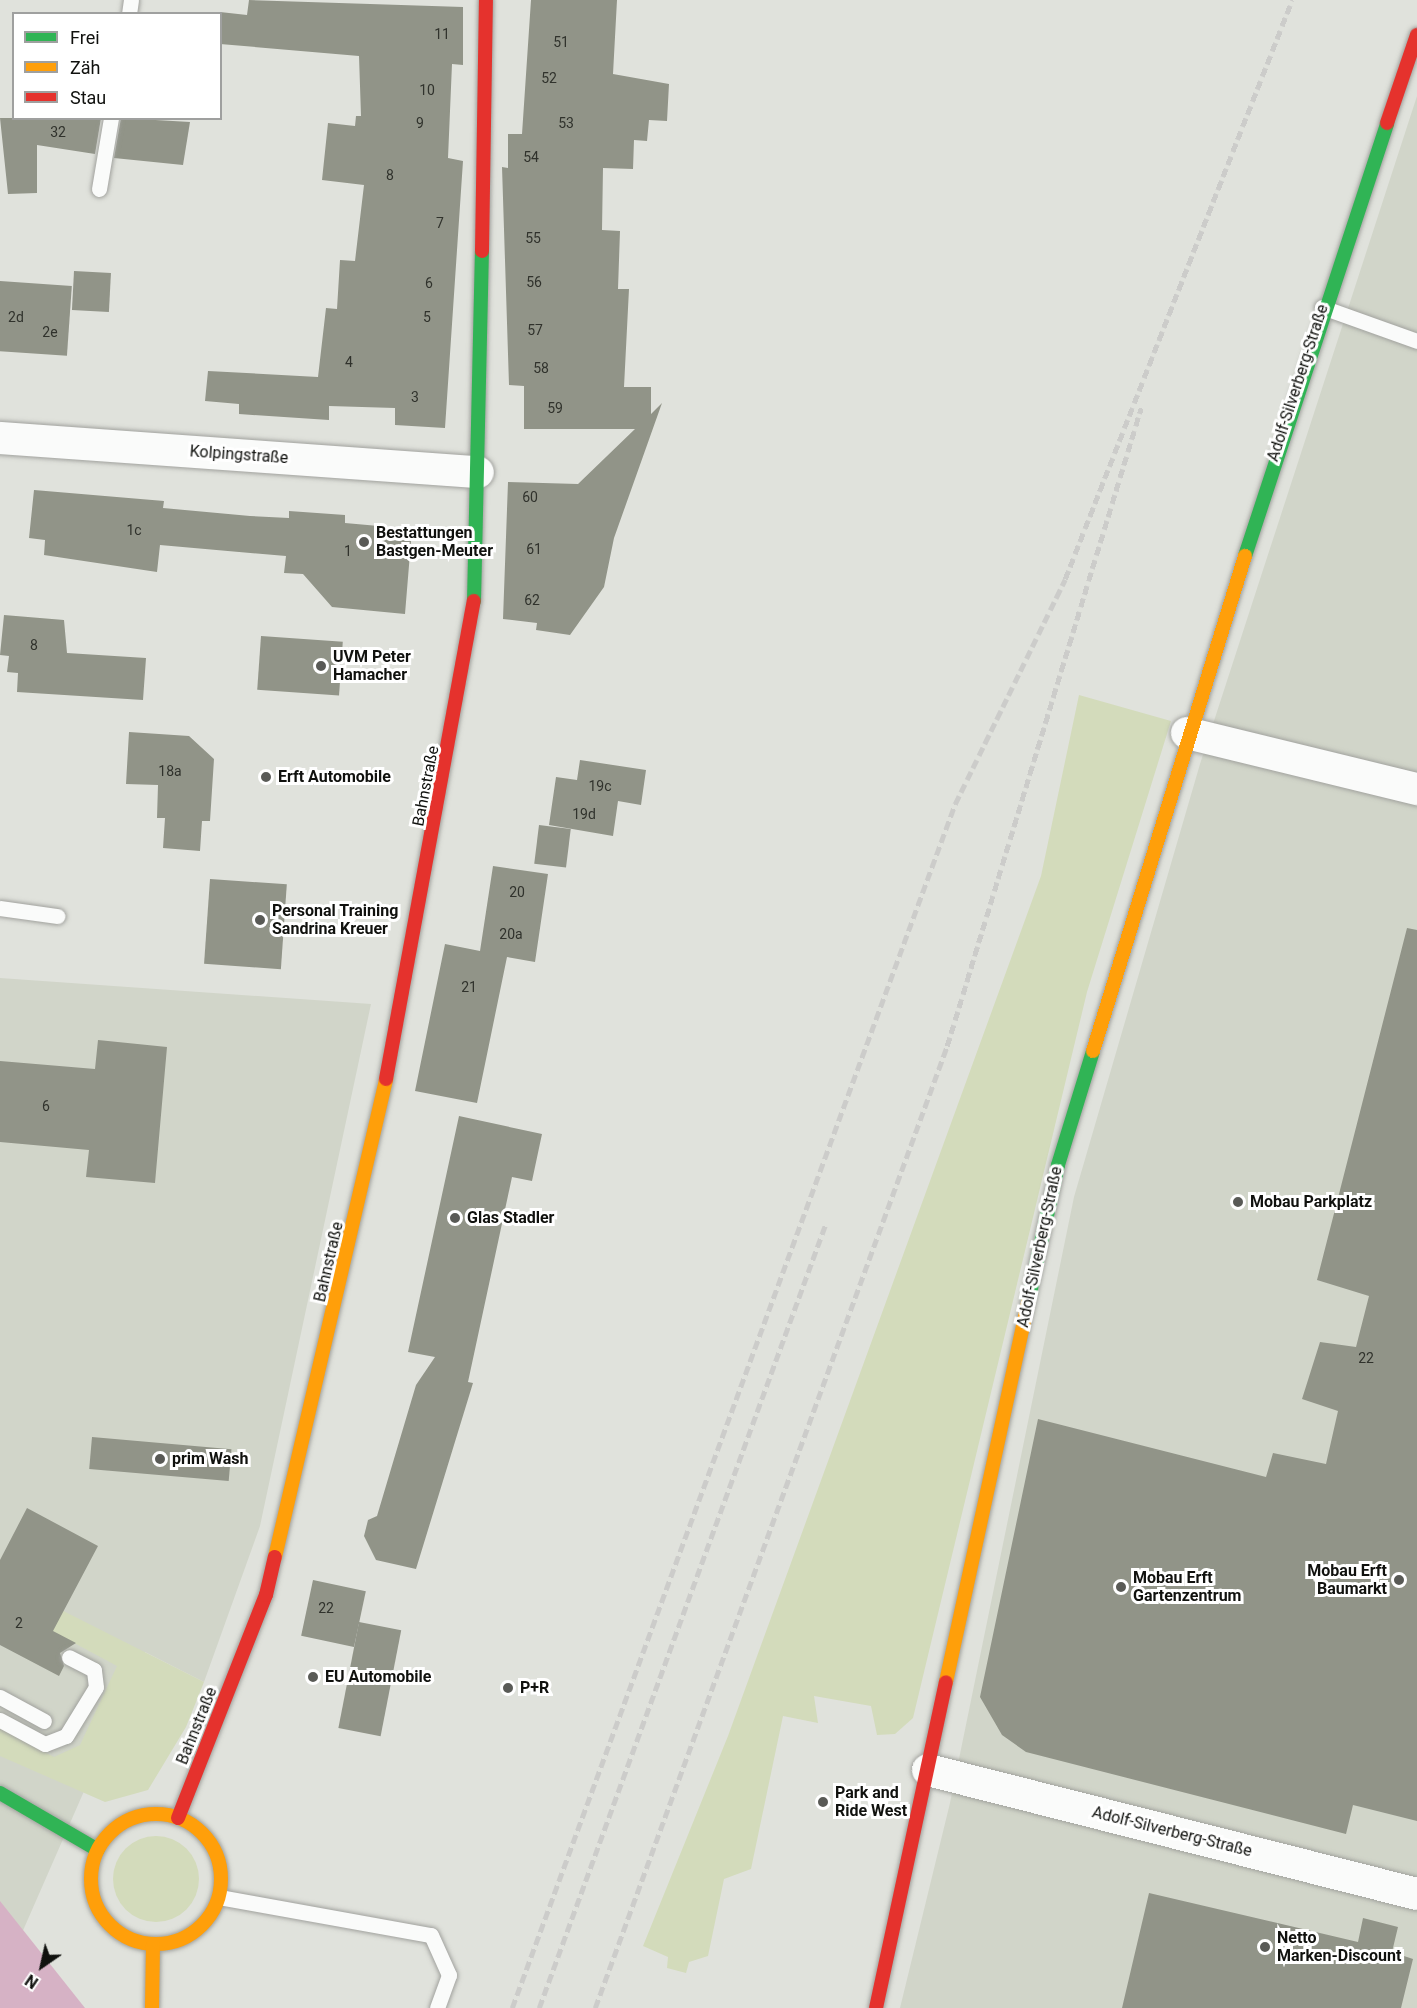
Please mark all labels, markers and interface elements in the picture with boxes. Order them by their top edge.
legend [12,12,222,120]
house number: 11 [434,26,450,42]
text: Frei [70,27,100,48]
house number: 51 [553,34,569,50]
text: Zäh [70,57,101,78]
house number: 52 [541,70,557,86]
house number: 10 [419,82,435,98]
text: Stau [70,87,106,108]
house number: 9 [416,115,424,131]
house number: 53 [558,115,574,131]
house number: 32 [50,124,66,140]
house number: 54 [523,149,539,165]
house number: 8 [386,167,394,183]
house number: 7 [436,215,444,231]
house number: 55 [525,230,541,246]
house number: 56 [526,274,542,290]
house number: 6 [425,275,433,291]
street label: Adolf-Silverberg-Straße [1264,302,1332,464]
house number: 2d [8,309,24,325]
house number: 5 [423,309,431,325]
house number: 57 [527,322,543,338]
house number: 2e [42,324,58,340]
house number: 4 [345,354,353,370]
house number: 58 [533,360,549,376]
house number: 3 [411,389,419,405]
house number: 59 [547,400,563,416]
street label: Kolpingstraße [189,442,289,468]
house number: 60 [522,489,538,505]
house number: 1c [126,522,142,538]
place label: Bestattungen Bastgen-Meuter [376,523,493,561]
marker: Bestattungen Bastgen-Meuter [357,535,371,549]
house number: 61 [526,541,542,557]
house number: 1 [344,543,352,559]
house number: 62 [524,592,540,608]
house number: 8 [30,637,38,653]
place label: UVM Peter Hamacher [333,647,411,685]
marker: UVM Peter Hamacher [314,659,328,673]
street label: Bahnstraße [409,744,443,828]
house number: 18a [158,763,182,779]
place label: Erft Automobile [278,767,391,787]
marker: Erft Automobile [259,770,273,784]
house number: 19c [588,778,612,794]
house number: 19d [572,806,596,822]
house number: 20 [509,884,525,900]
place label: Personal Training Sandrina Kreuer [272,901,399,939]
marker: Personal Training Sandrina Kreuer [253,913,267,927]
house number: 20a [499,926,523,942]
house number: 21 [461,979,477,995]
house number: 6 [42,1098,50,1114]
street label: Adolf-Silverberg-Straße [1014,1165,1066,1329]
place label: Mobau Parkplatz [1250,1192,1372,1212]
marker: Mobau Parkplatz [1231,1195,1245,1209]
place label: Glas Stadler [467,1208,554,1228]
marker: Glas Stadler [448,1211,462,1225]
street label: Bahnstraße [310,1220,348,1304]
house number: 22 [1358,1350,1374,1366]
place label: prim Wash [172,1449,248,1469]
marker: prim Wash [153,1452,167,1466]
place label: Mobau Erft Baumarkt [1307,1561,1387,1599]
place label: Mobau Erft Gartenzentrum [1133,1568,1241,1606]
marker: Mobau Erft Baumarkt [1392,1573,1406,1587]
marker: Mobau Erft Gartenzentrum [1114,1580,1128,1594]
house number: 22 [318,1600,334,1616]
house number: 2 [15,1615,23,1631]
place label: EU Automobile [325,1667,431,1687]
marker: EU Automobile [306,1670,320,1684]
place label: P+R [520,1678,549,1698]
marker: P+R [501,1681,515,1695]
street label: Bahnstraße [173,1685,221,1767]
place label: Park and Ride West [835,1783,907,1821]
marker: Park and Ride West [816,1795,830,1809]
street label: Adolf-Silverberg-Straße [1090,1803,1254,1861]
place label: Netto Marken-Discount [1277,1928,1401,1966]
north arrow [12,1936,72,1996]
marker: Netto Marken-Discount [1258,1940,1272,1954]
text: N [22,1970,42,1992]

